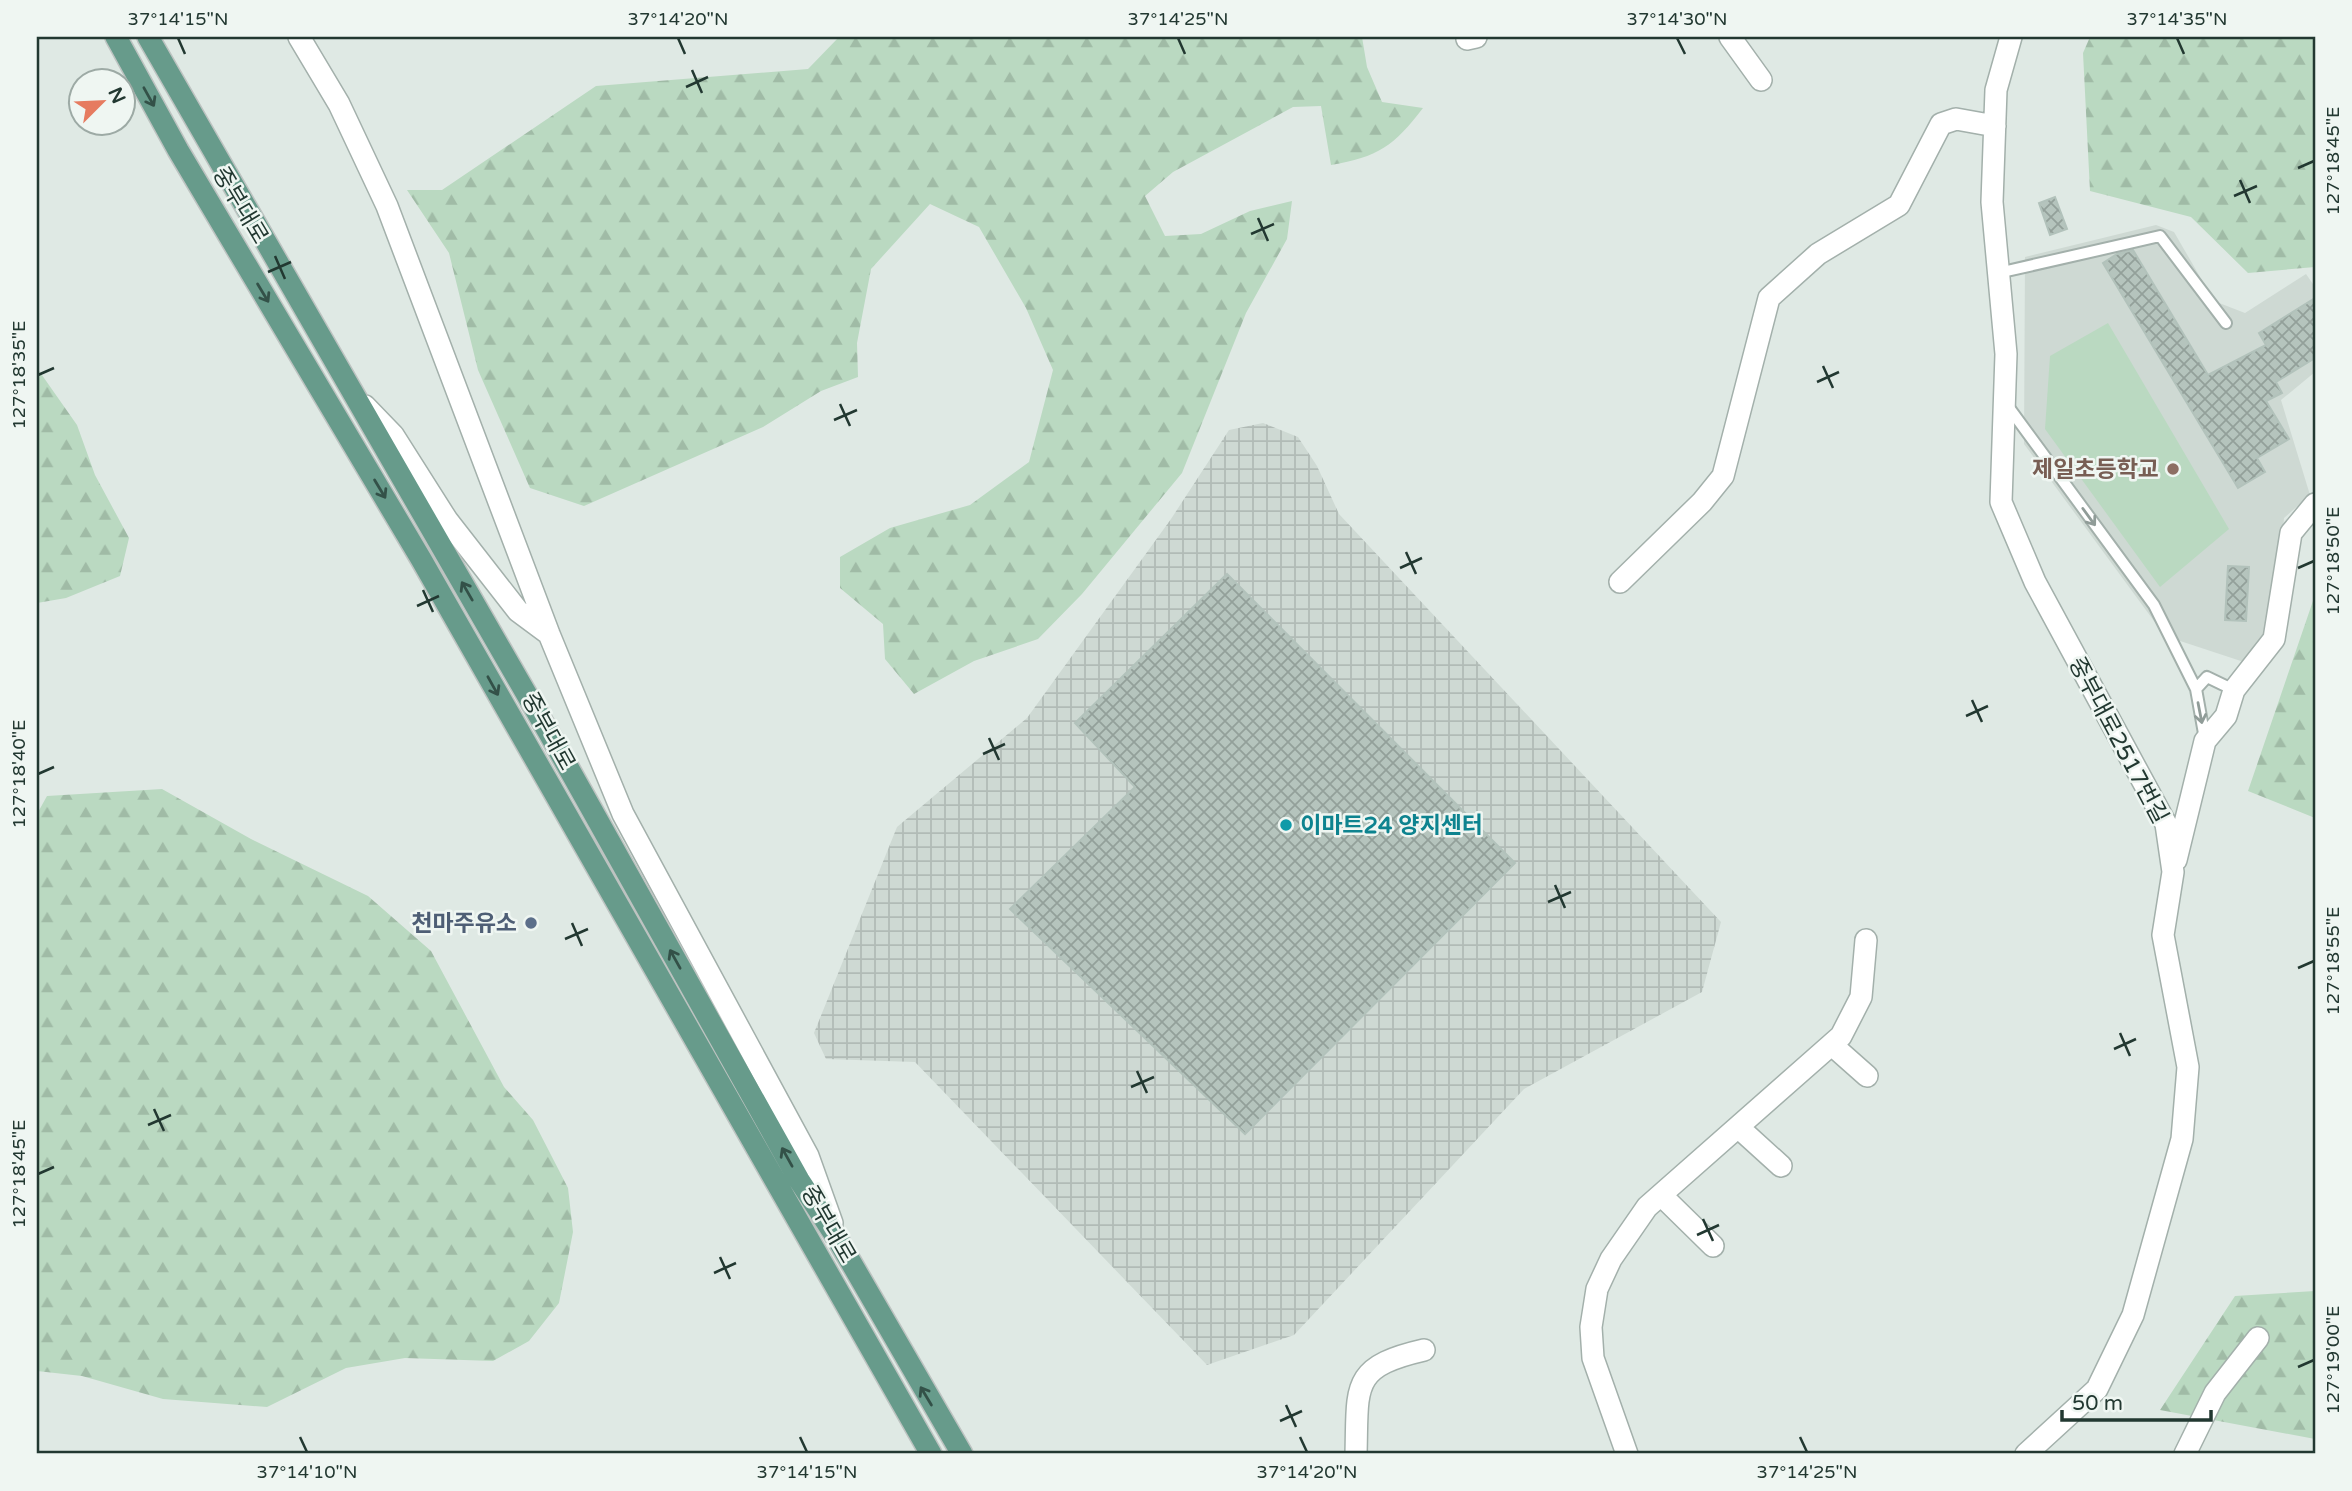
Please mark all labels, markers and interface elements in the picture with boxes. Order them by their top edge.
text: 37°14'15"N [128,8,228,30]
text: 37°14'20"N [628,8,728,30]
text: 37°14'25"N [1128,8,1228,30]
text: 37°14'30"N [1627,8,1727,30]
text: 37°14'35"N [2127,8,2227,30]
north arrow [66,66,136,136]
text: N [103,84,130,107]
one-way arrow [142,86,156,106]
text: 127°18'45"E [2322,106,2344,216]
street label: 중부대로 [206,162,274,249]
one-way arrow [257,283,271,303]
text: 127°18'35"E [8,320,30,430]
place label: 제일초등학교 [2032,456,2159,484]
marker: 제일초등학교 [2165,461,2181,477]
one-way arrow [373,478,387,498]
text: 127°18'50"E [2322,506,2344,616]
one-way arrow [2082,507,2096,526]
one-way arrow [459,581,473,601]
street label: 중부대로2517번길 [2062,652,2174,829]
one-way arrow [487,675,500,696]
street label: 중부대로 [515,688,581,775]
one-way arrow [2194,701,2207,724]
text: 127°18'40"E [8,719,30,829]
place label: 이마트24 양지센터 [1300,812,1483,840]
marker: 이마트24 양지센터 [1278,817,1294,833]
text: 127°18'55"E [2322,906,2344,1016]
place label: 천마주유소 [411,910,517,938]
marker: 천마주유소 [523,915,539,931]
one-way arrow [668,949,681,970]
text: 127°18'45"E [8,1119,30,1229]
one-way arrow [780,1148,794,1168]
street label: 중부대로 [795,1181,861,1268]
text: 127°19'00"E [2322,1305,2344,1415]
scale bar [2062,1379,2210,1423]
one-way arrow [919,1386,933,1406]
text: 50 m [2072,1391,2123,1416]
text: 37°14'10"N [257,1461,357,1483]
text: 37°14'15"N [757,1461,857,1483]
text: 37°14'20"N [1257,1461,1357,1483]
text: 37°14'25"N [1757,1461,1857,1483]

